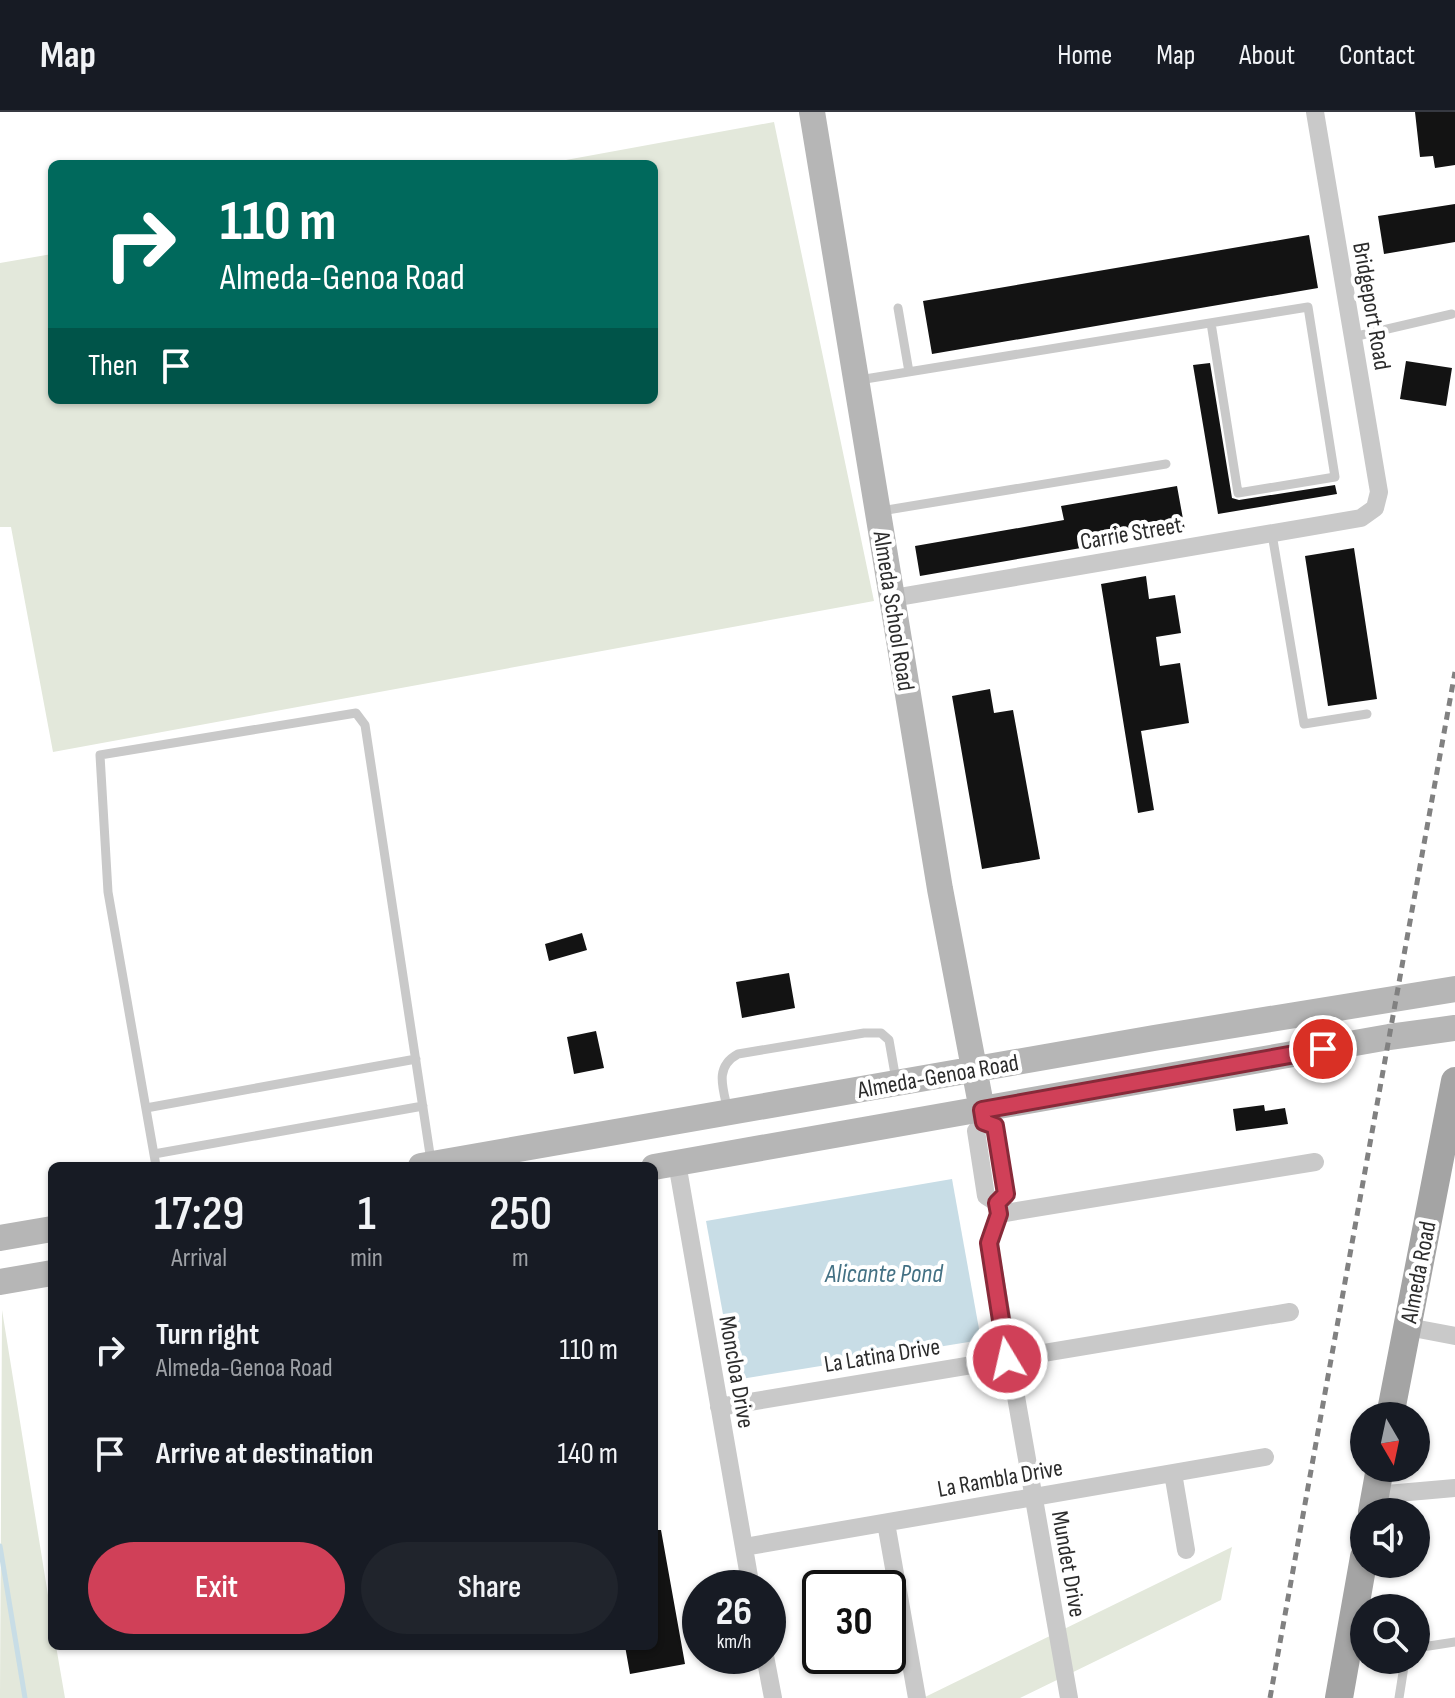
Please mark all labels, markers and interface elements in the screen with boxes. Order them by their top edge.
text: Map [40,33,96,78]
text: Home [1057,39,1112,72]
text: Map [1156,39,1195,72]
text: About [1239,39,1295,72]
text: Contact [1339,39,1415,72]
text: 110 m [220,189,336,256]
icon: right [88,192,192,296]
street label: Bridgeport Road [1346,240,1397,372]
text: Almeda-Genoa Road [220,257,465,300]
icon: arrive [154,344,198,388]
text: Then [88,348,138,384]
street label: Carrie Street [1078,510,1184,557]
street label: Almeda School Road [866,528,920,693]
pin [1289,1015,1357,1083]
icon: arrive [1301,1027,1345,1071]
street label: Almeda-Genoa Road [854,1048,1021,1105]
text: 17:29 [154,1186,244,1243]
text: 1 [358,1186,376,1243]
text: 250 [489,1186,552,1243]
street label: Almeda Road [1394,1219,1443,1326]
text: Arrival [171,1243,227,1274]
text: min [350,1243,383,1274]
text: m [512,1243,529,1274]
water label: Alicante Pond [824,1259,944,1290]
street label: Moncloa Drive [712,1314,761,1430]
text: Turn right [156,1317,259,1353]
position arrow [965,1317,1049,1401]
icon: right [88,1328,132,1372]
text: 110 m [560,1332,618,1368]
street label: La Latina Drive [822,1332,942,1379]
text: Almeda-Genoa Road [156,1353,333,1384]
north arrow [1350,1402,1430,1482]
map controls [1350,1402,1430,1674]
icon: arrive [88,1432,132,1476]
text: Arrive at destination [156,1436,373,1472]
text: 140 m [558,1436,618,1472]
street label: La Rambla Drive [935,1453,1065,1504]
button: sound [1350,1498,1430,1578]
street label: Mundet Drive [1045,1509,1092,1619]
button: Exit [88,1542,345,1634]
button: Share [361,1542,618,1634]
speed limit sign: 30 [802,1570,906,1674]
text: 26 [716,1588,752,1636]
button: search [1350,1594,1430,1674]
text: km/h [717,1630,751,1654]

